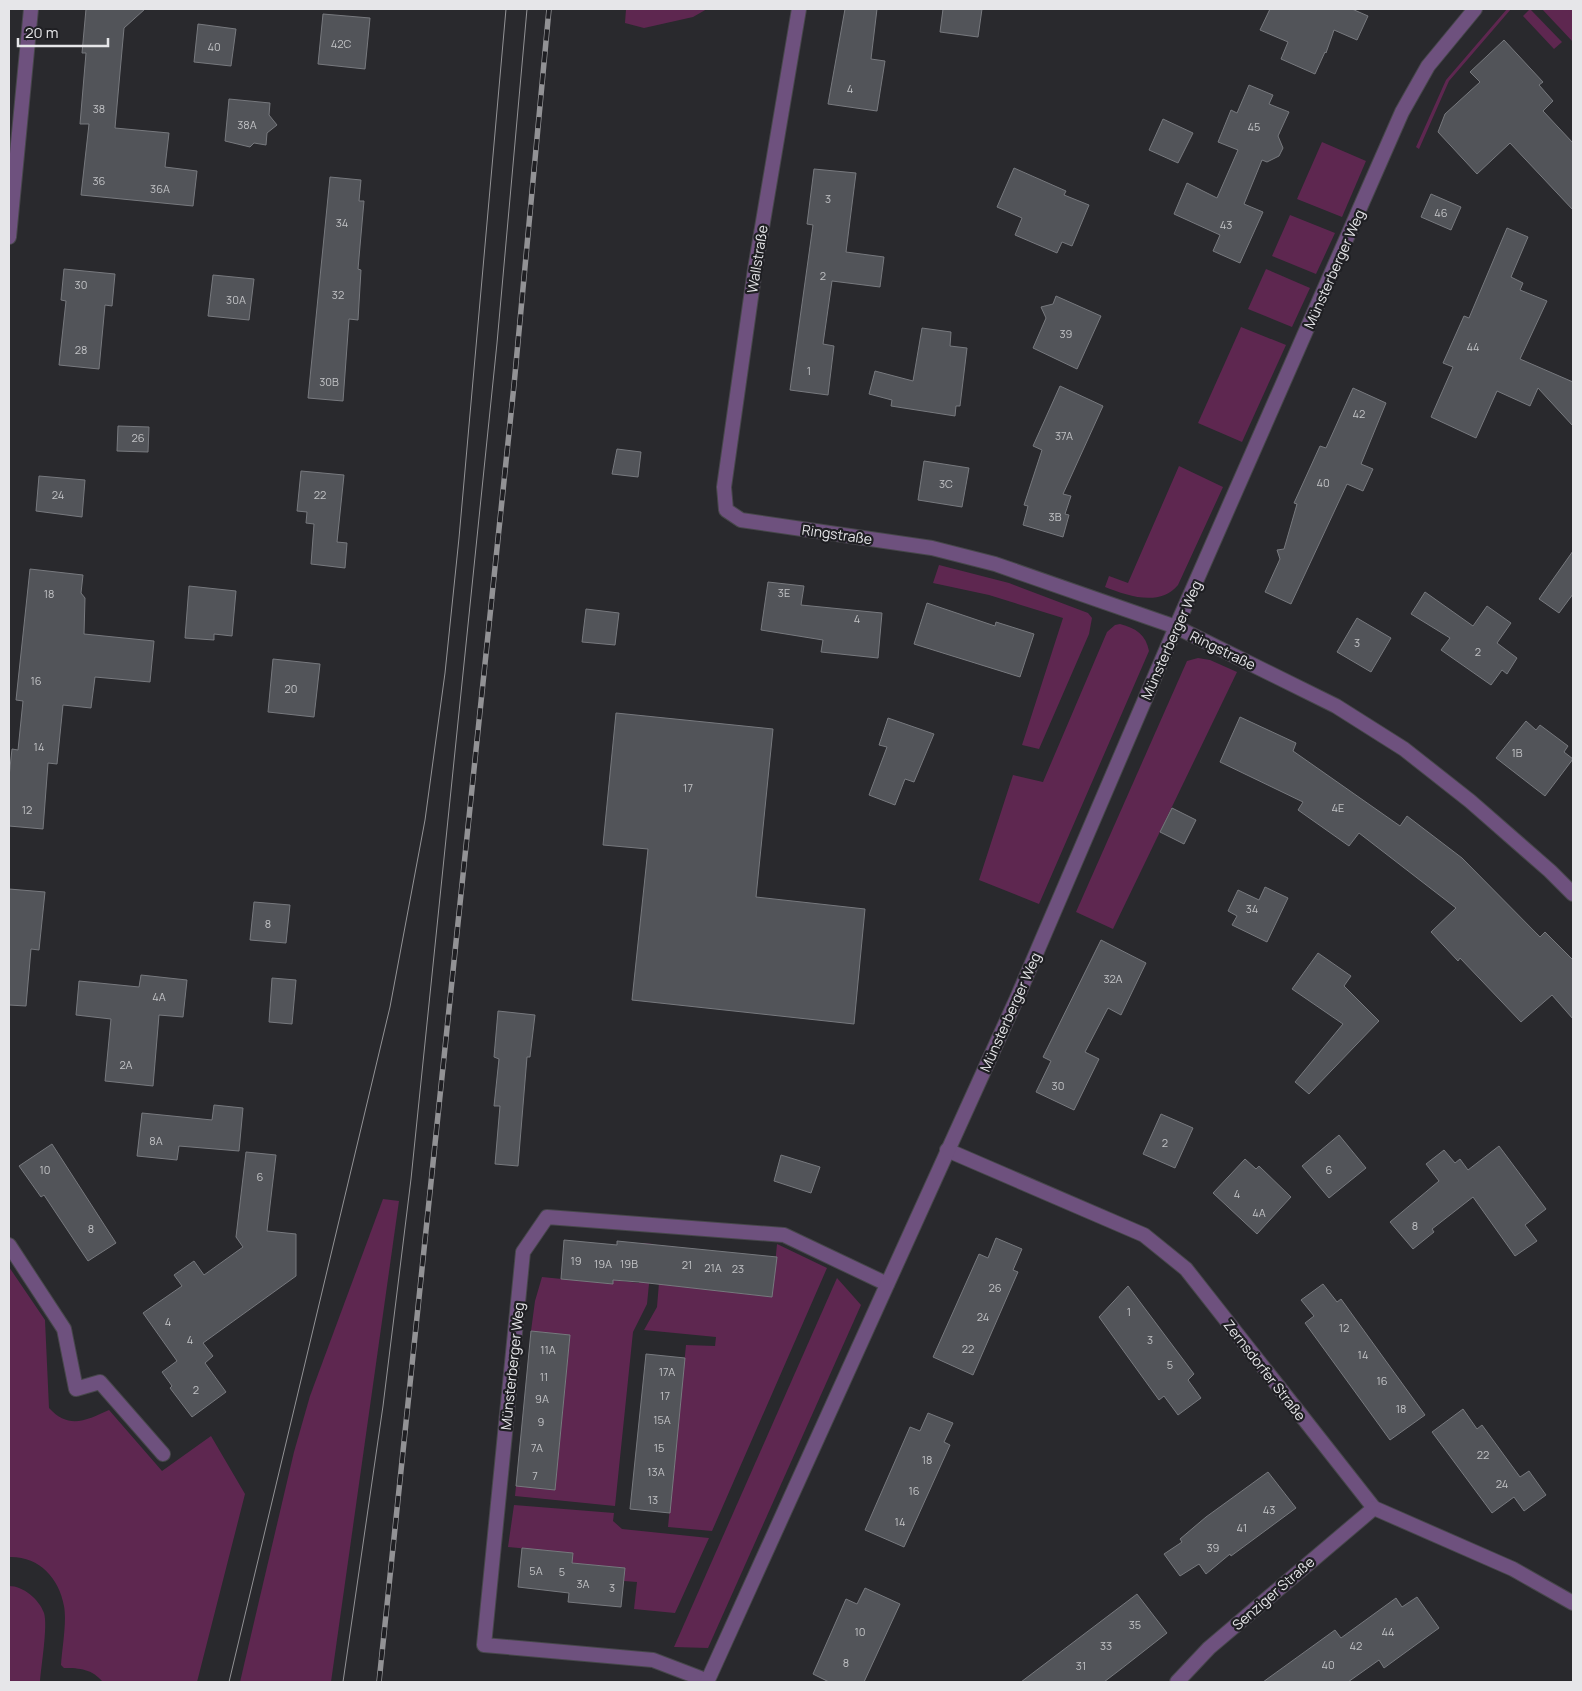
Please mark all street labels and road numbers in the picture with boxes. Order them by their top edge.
street label: Münsterberger Weg [1299,206,1369,332]
street label: Wallstraße [742,224,772,294]
street label: Ringstraße [801,520,873,548]
street label: Münsterberger Weg [1136,577,1206,703]
street label: Ringstraße [1187,626,1259,674]
street label: Münsterberger Weg [975,949,1045,1075]
street label: Münsterberger Weg [496,1301,528,1431]
street label: Zernsdorfer Straße [1220,1316,1310,1424]
street label: Senziger Straße [1228,1552,1318,1634]

